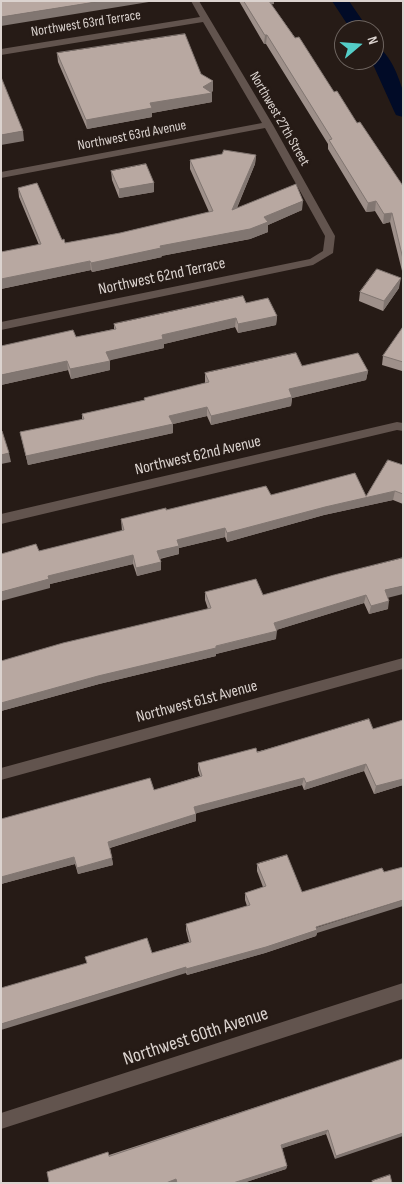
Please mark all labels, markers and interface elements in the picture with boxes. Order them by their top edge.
street label: Northwest 63rd Terrace [30,7,142,41]
north arrow [334,20,384,70]
text: N [364,34,382,47]
street label: Northwest 27th Street [245,69,313,169]
street label: Northwest 63rd Avenue [76,117,188,155]
street label: Northwest 62nd Terrace [97,254,227,300]
street label: Northwest 62nd Avenue [133,432,263,480]
street label: Northwest 61st Avenue [134,677,260,727]
street label: Northwest 60th Avenue [121,1003,271,1071]

